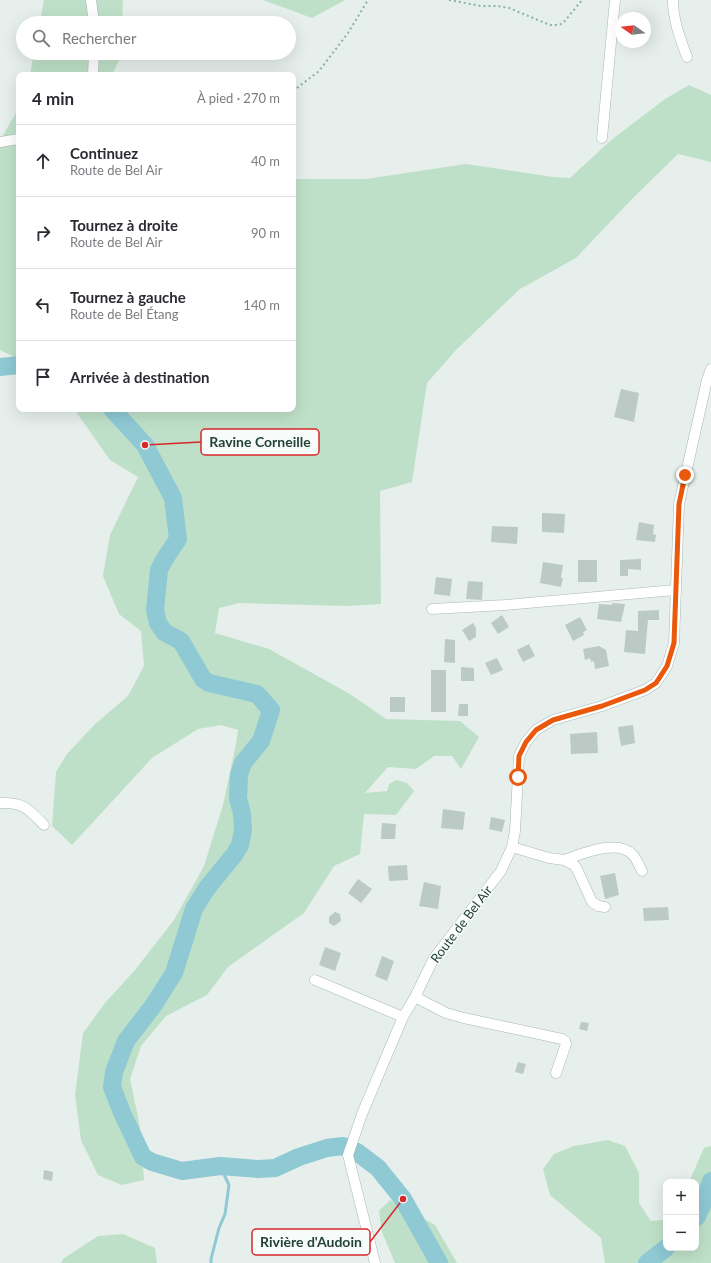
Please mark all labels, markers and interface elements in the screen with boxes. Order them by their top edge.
north arrow [615,12,651,48]
search box [16,16,296,60]
icon: search [30,27,52,49]
text: Rechercher [62,29,136,47]
text: 4 min [32,88,74,109]
text: À pied · 270 m [197,90,280,106]
text: Continuez [70,144,138,162]
icon: ahead [32,150,54,172]
text: 40 m [251,153,280,169]
text: Route de Bel Air [70,162,162,178]
text: Tournez à droite [70,216,178,234]
icon: right [32,222,54,244]
text: 90 m [251,225,280,241]
text: Route de Bel Air [70,234,162,250]
text: Tournez à gauche [70,288,186,306]
icon: left [32,294,54,316]
text: 140 m [243,297,280,313]
text: Route de Bel Étang [70,306,179,322]
icon: arrive [32,366,54,388]
text: Arrivée à destination [70,368,209,386]
callout: Ravine Corneille [201,429,319,455]
text: Ravine Corneille [209,433,311,450]
route end [676,466,694,484]
route start [509,768,527,786]
street label: Route de Bel Air [427,882,495,966]
map controls [663,1179,699,1251]
button: + [663,1179,699,1215]
button: − [663,1215,699,1251]
callout: Rivière d'Audoin [252,1229,370,1255]
text: Rivière d'Audoin [260,1233,362,1250]

